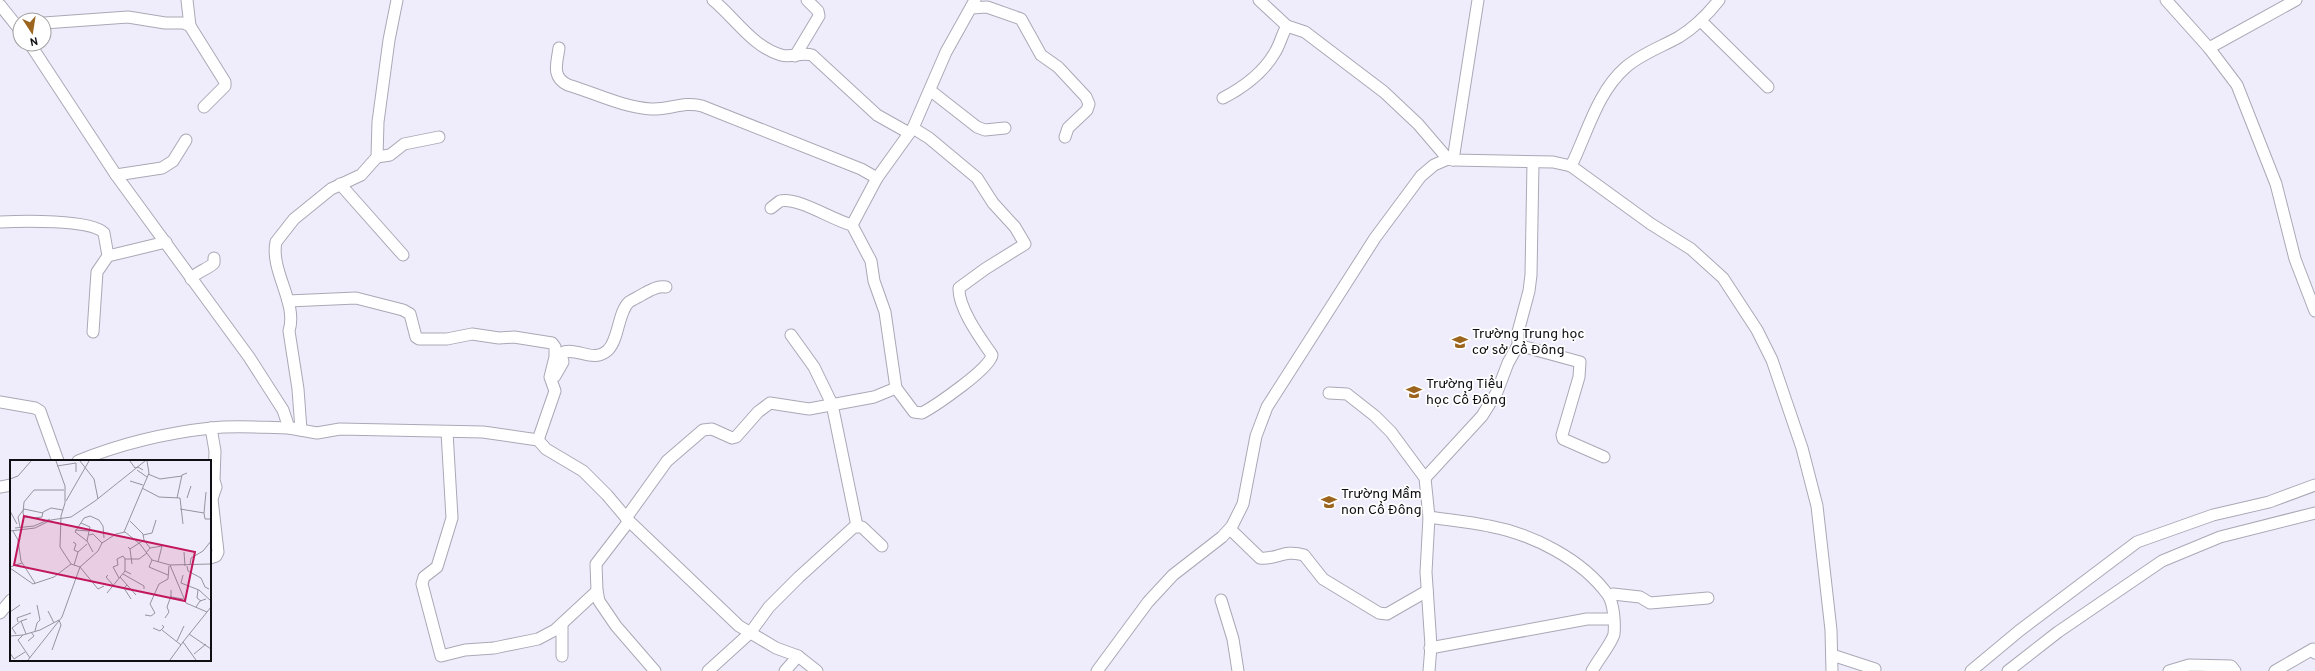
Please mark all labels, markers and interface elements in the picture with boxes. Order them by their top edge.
north arrow [12,12,52,52]
text: N [29,33,39,48]
place label: Trường Trung học cơ sở Cổ Đông [1472,326,1585,359]
school or university icon: Trường Trung học cơ sở Cổ Đông [1451,333,1469,351]
place label: Trường Tiểu học Cổ Đông [1426,375,1506,409]
school or university icon: Trường Tiểu học Cổ Đông [1405,383,1423,401]
inset map [10,460,211,661]
place label: Trường Mầm non Cổ Đông [1341,486,1422,519]
school or university icon: Trường Mầm non Cổ Đông [1320,493,1338,511]

